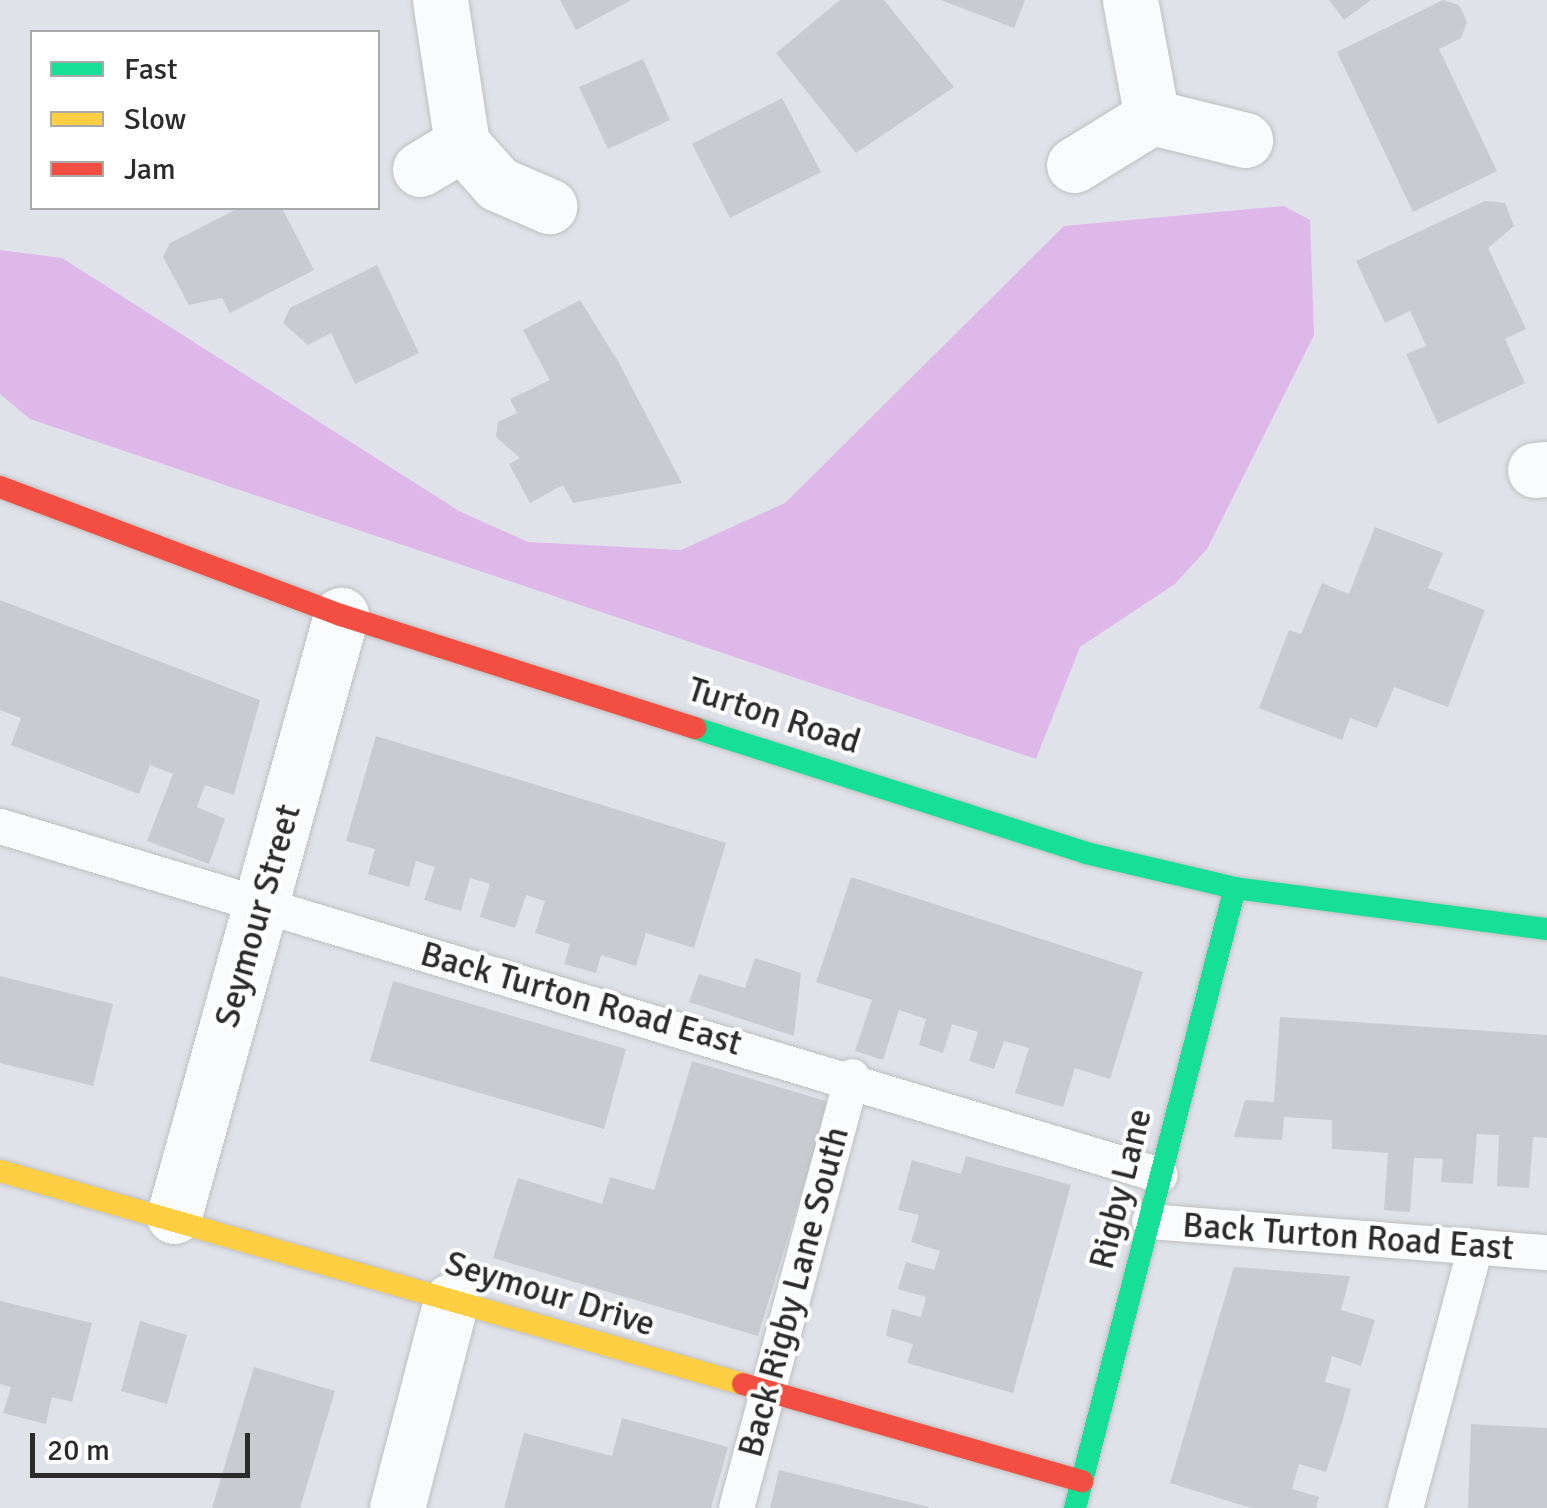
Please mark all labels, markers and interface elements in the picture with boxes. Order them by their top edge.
legend [30,30,380,210]
text: Fast [124,51,177,88]
text: Slow [124,101,186,138]
text: Jam [124,151,176,188]
street label: Turton Road [682,668,866,764]
street label: Seymour Street [206,800,310,1032]
street label: Back Turton Road East [416,933,746,1065]
street label: Rigby Lane [1081,1104,1161,1274]
street label: Back Rigby Lane South [730,1122,858,1462]
street label: Back Turton Road East [1181,1204,1515,1270]
street label: Seymour Drive [440,1242,660,1346]
scale bar [35,1413,255,1475]
text: 20 m [47,1432,110,1469]

